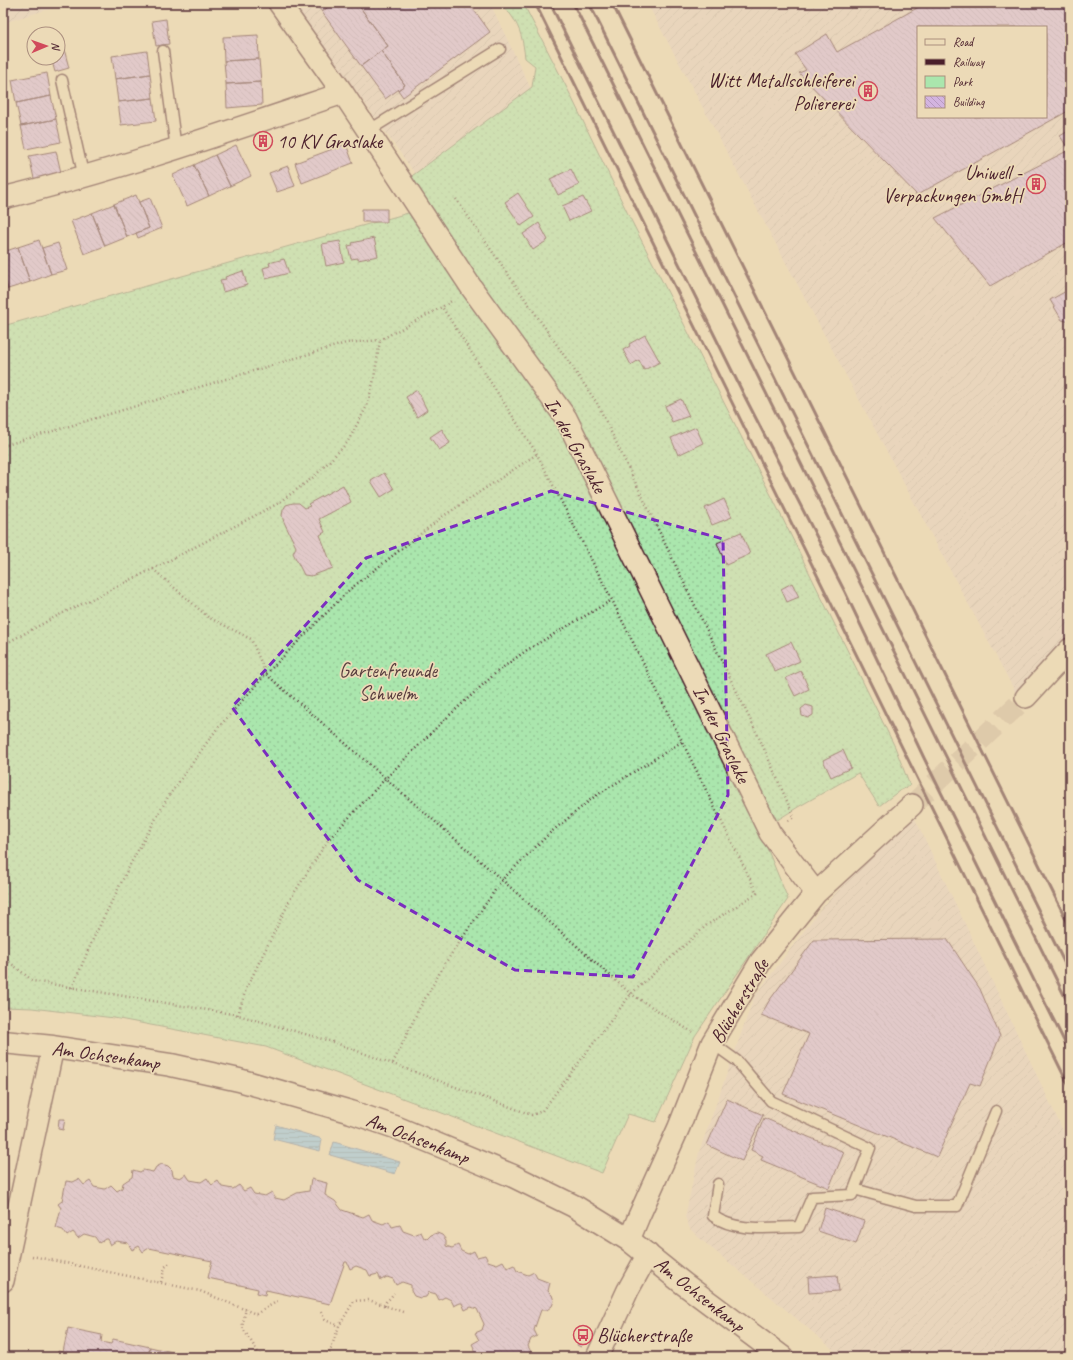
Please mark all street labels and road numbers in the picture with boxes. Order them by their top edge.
street label: In der Graslake [539,393,613,499]
street label: In der Graslake [687,681,757,788]
street label: Blücherstraße [704,953,775,1048]
street label: Am Ochsenkamp [50,1036,163,1076]
street label: Am Ochsenkamp [363,1107,474,1170]
street label: Am Ochsenkamp [649,1251,751,1339]

